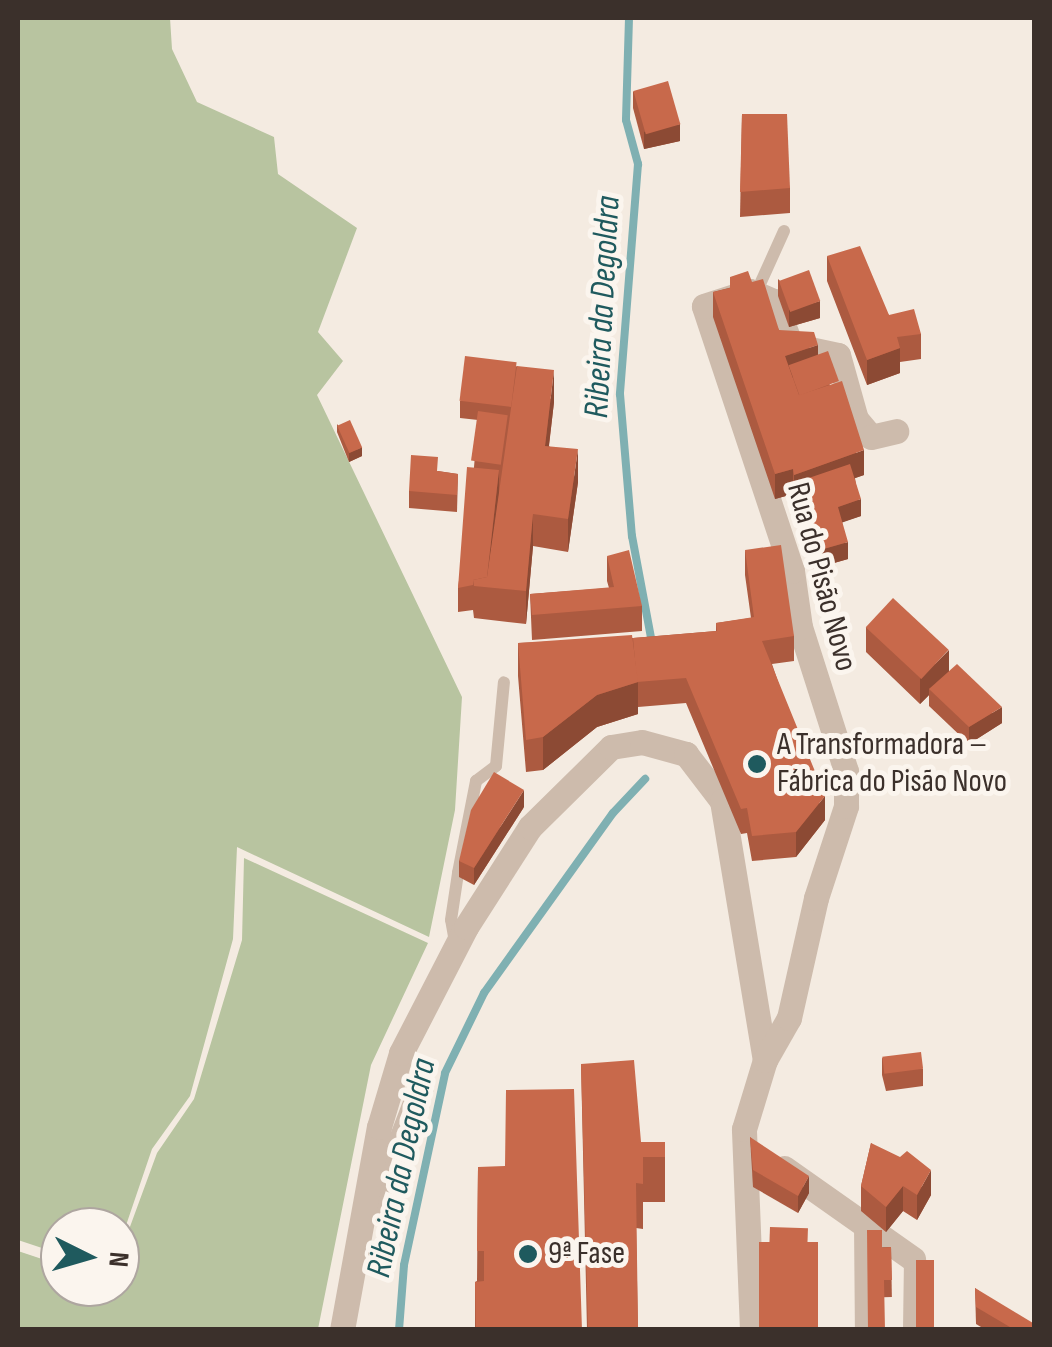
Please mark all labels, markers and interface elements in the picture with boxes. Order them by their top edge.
water label: Ribeira da Degoldra [576,195,630,419]
street label: Rua do Pisão Novo [777,479,865,675]
place label: A Transformadora – Fábrica do Pisão Novo [777,727,1007,802]
marker: A Transformadora – Fábrica do Pisão Novo [746,753,768,775]
water label: Ribeira da Degoldra [358,1055,446,1281]
north arrow [40,1207,140,1307]
place label: 9ª Fase [548,1235,625,1273]
marker: 9ª Fase [517,1243,539,1265]
text: N [101,1251,135,1268]

